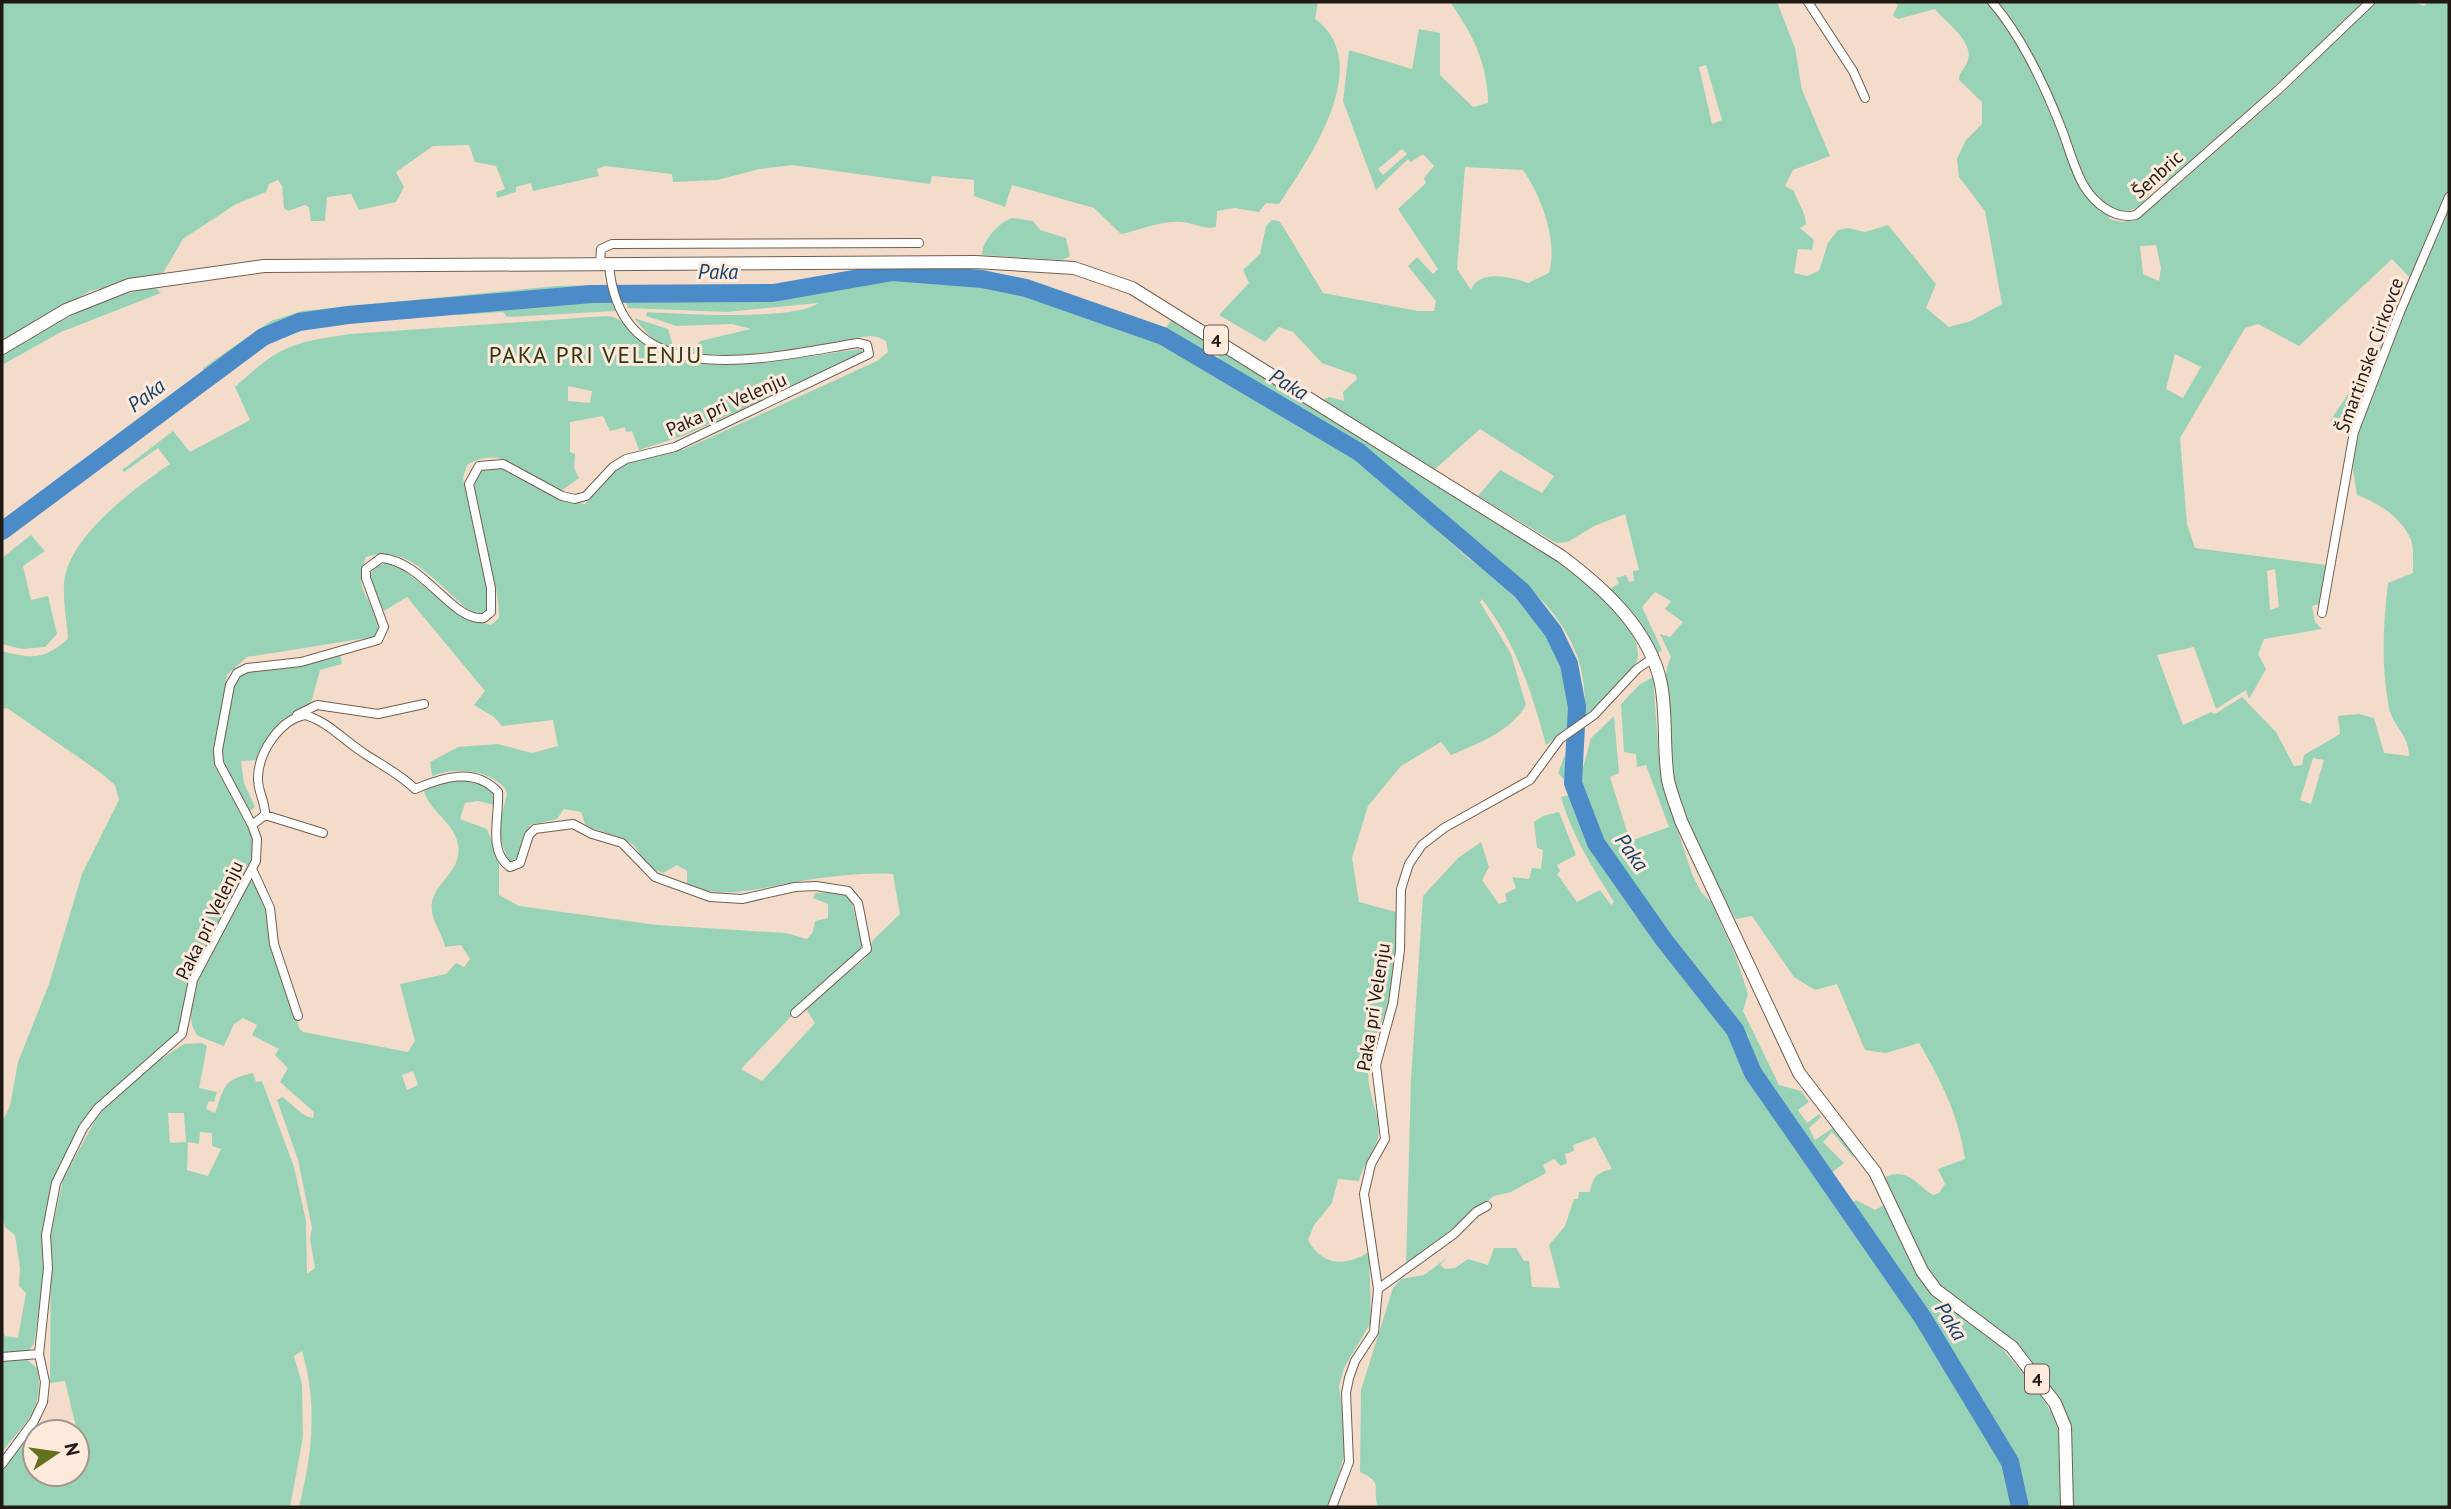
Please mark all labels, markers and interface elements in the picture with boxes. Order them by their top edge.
street label: Šenbric [2126,145,2188,203]
water label: Paka [698,258,739,285]
street label: Šmartinske Cirkovce [2330,274,2408,436]
road number: 4 [1204,326,1228,354]
district label: PAKA PRI VELENJU [489,340,703,369]
water label: Paka [1265,362,1314,406]
street label: Paka pri Velenju [662,367,790,441]
water label: Paka [122,372,171,418]
water label: Paka [1609,828,1655,877]
street label: Paka pri Velenju [170,857,248,983]
street label: Paka pri Velenju [1351,941,1395,1073]
water label: Paka [1929,1297,1974,1346]
road number: 4 [2025,1364,2049,1394]
north arrow [21,1418,91,1488]
text: N [59,1440,86,1458]

